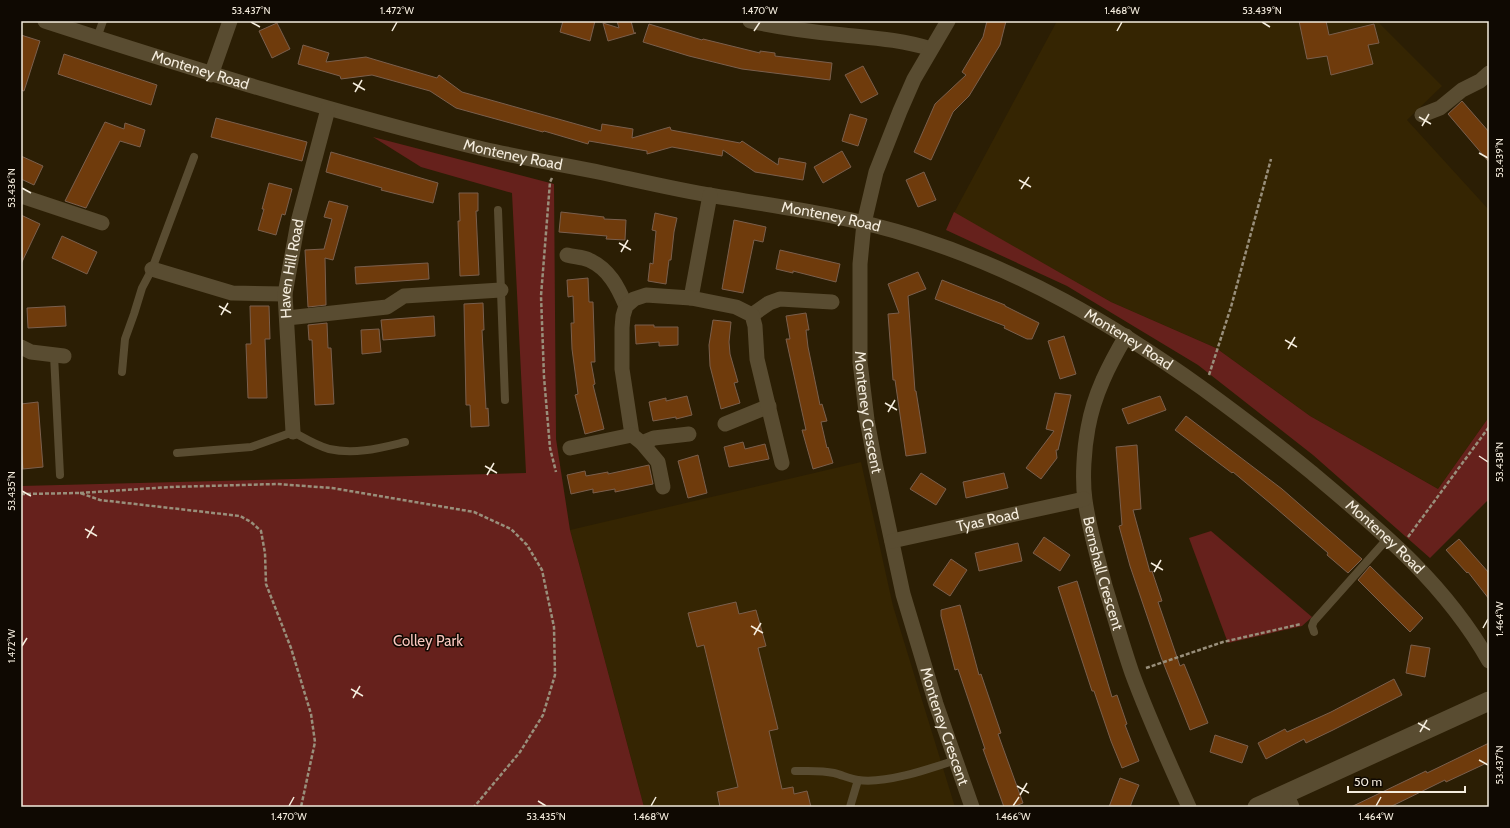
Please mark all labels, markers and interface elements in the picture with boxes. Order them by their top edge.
text: 53.437°N [231,4,271,17]
text: 1.472°W [380,4,414,17]
text: 1.470°W [742,4,778,17]
text: 1.468°W [1104,4,1140,17]
text: 53.439°N [1242,4,1282,17]
street label: Monteney Road [150,47,251,93]
street label: Monteney Road [462,136,564,174]
text: 53.439°N [1493,138,1506,178]
text: 53.436°N [5,168,18,208]
street label: Monteney Road [780,198,882,236]
street label: Haven Hill Road [276,217,307,319]
street label: Monteney Road [1081,305,1176,374]
street label: Monteney Crescent [851,351,886,475]
text: 53.438°N [1493,442,1506,482]
text: 53.435°N [5,471,18,511]
street label: Monteney Road [1342,496,1428,578]
street label: Tyas Road [955,504,1021,536]
street label: Bernshall Crescent [1079,515,1127,632]
text: 1.464°W [1493,601,1506,636]
text: 1.472°W [5,629,18,663]
park label: Colley Park [393,632,463,650]
street label: Monteney Crescent [916,665,973,788]
text: 53.437°N [1493,745,1506,785]
scale bar [1348,768,1465,794]
text: 50 m [1354,774,1382,789]
text: 1.470°W [271,810,307,823]
text: 53.435°N [526,810,566,823]
text: 1.468°W [633,810,669,823]
text: 1.466°W [996,810,1031,823]
text: 1.464°W [1359,810,1394,823]

